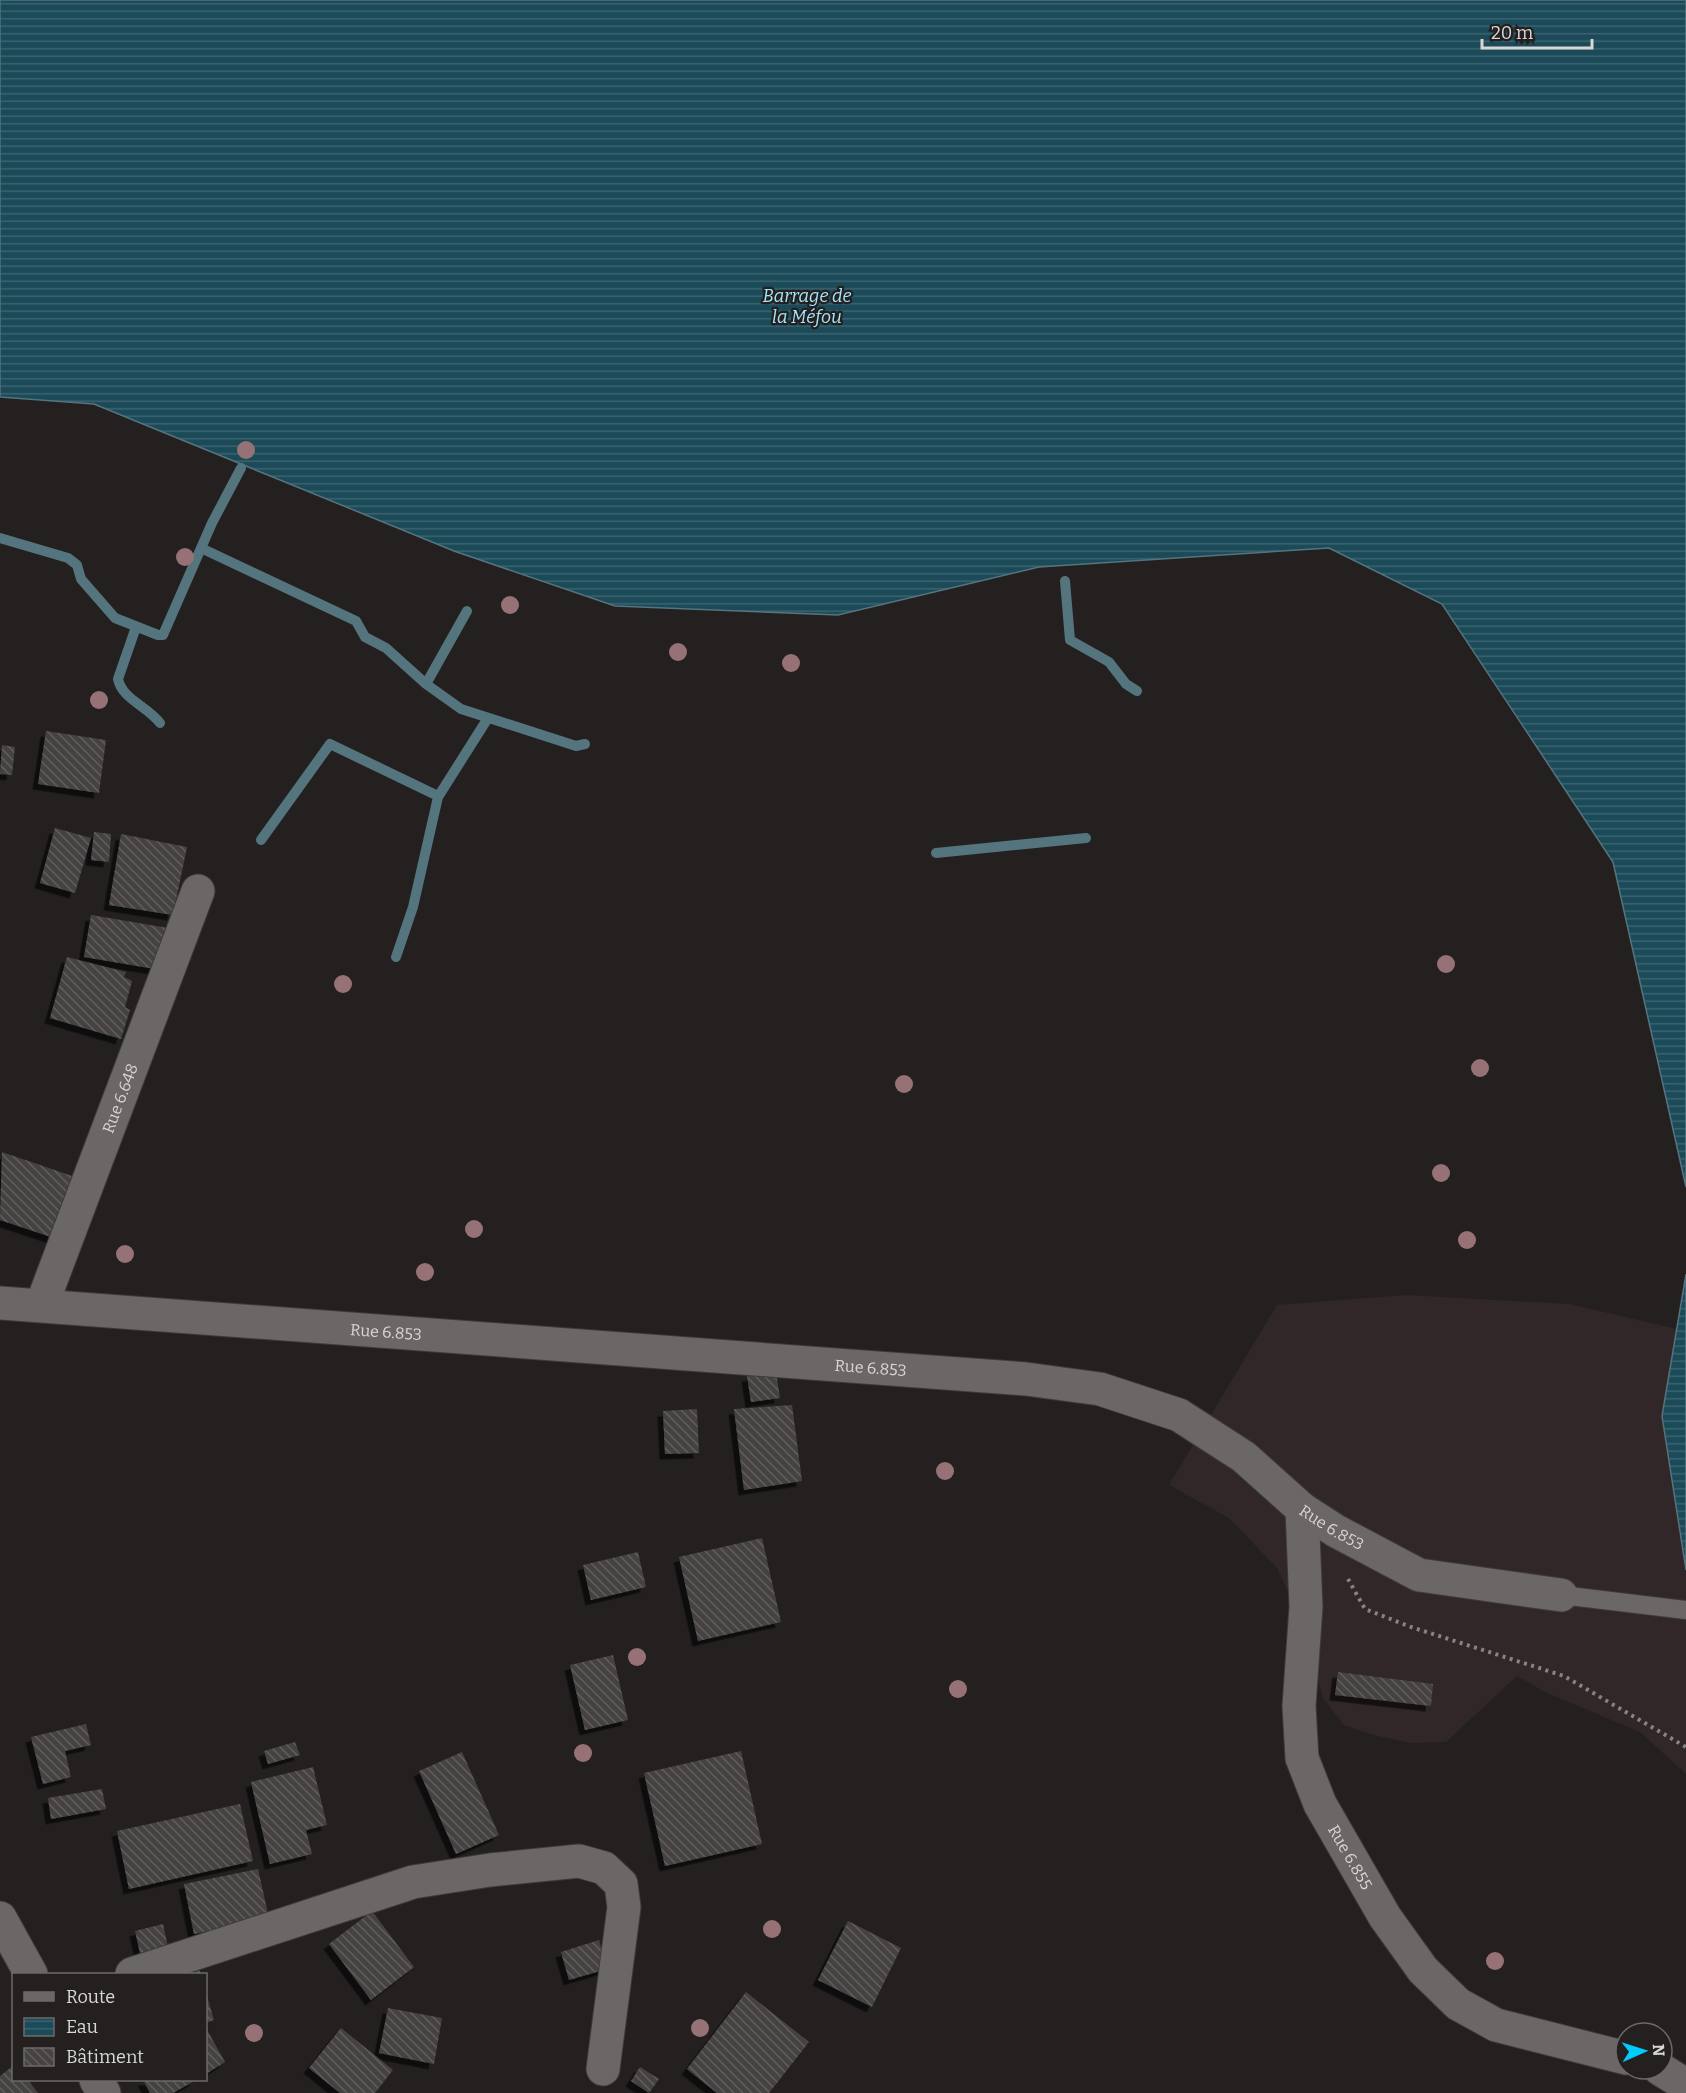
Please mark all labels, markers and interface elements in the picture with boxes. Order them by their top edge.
scale bar [1482,12,1592,50]
text: 20 m [1491,22,1533,44]
water label: Barrage de la Méfou [762,285,852,328]
street label: Rue 6.648 [98,1061,142,1136]
street label: Rue 6.853 [349,1319,422,1344]
street label: Rue 6.853 [834,1355,907,1380]
street label: Rue 6.853 [1296,1501,1367,1554]
street label: Rue 6.855 [1324,1821,1377,1893]
legend [12,1973,207,2081]
text: Route [66,1986,115,2008]
text: Eau [66,2016,98,2038]
north arrow [1614,2021,1674,2081]
text: N [1649,2044,1668,2057]
text: Bâtiment [66,2046,144,2068]

